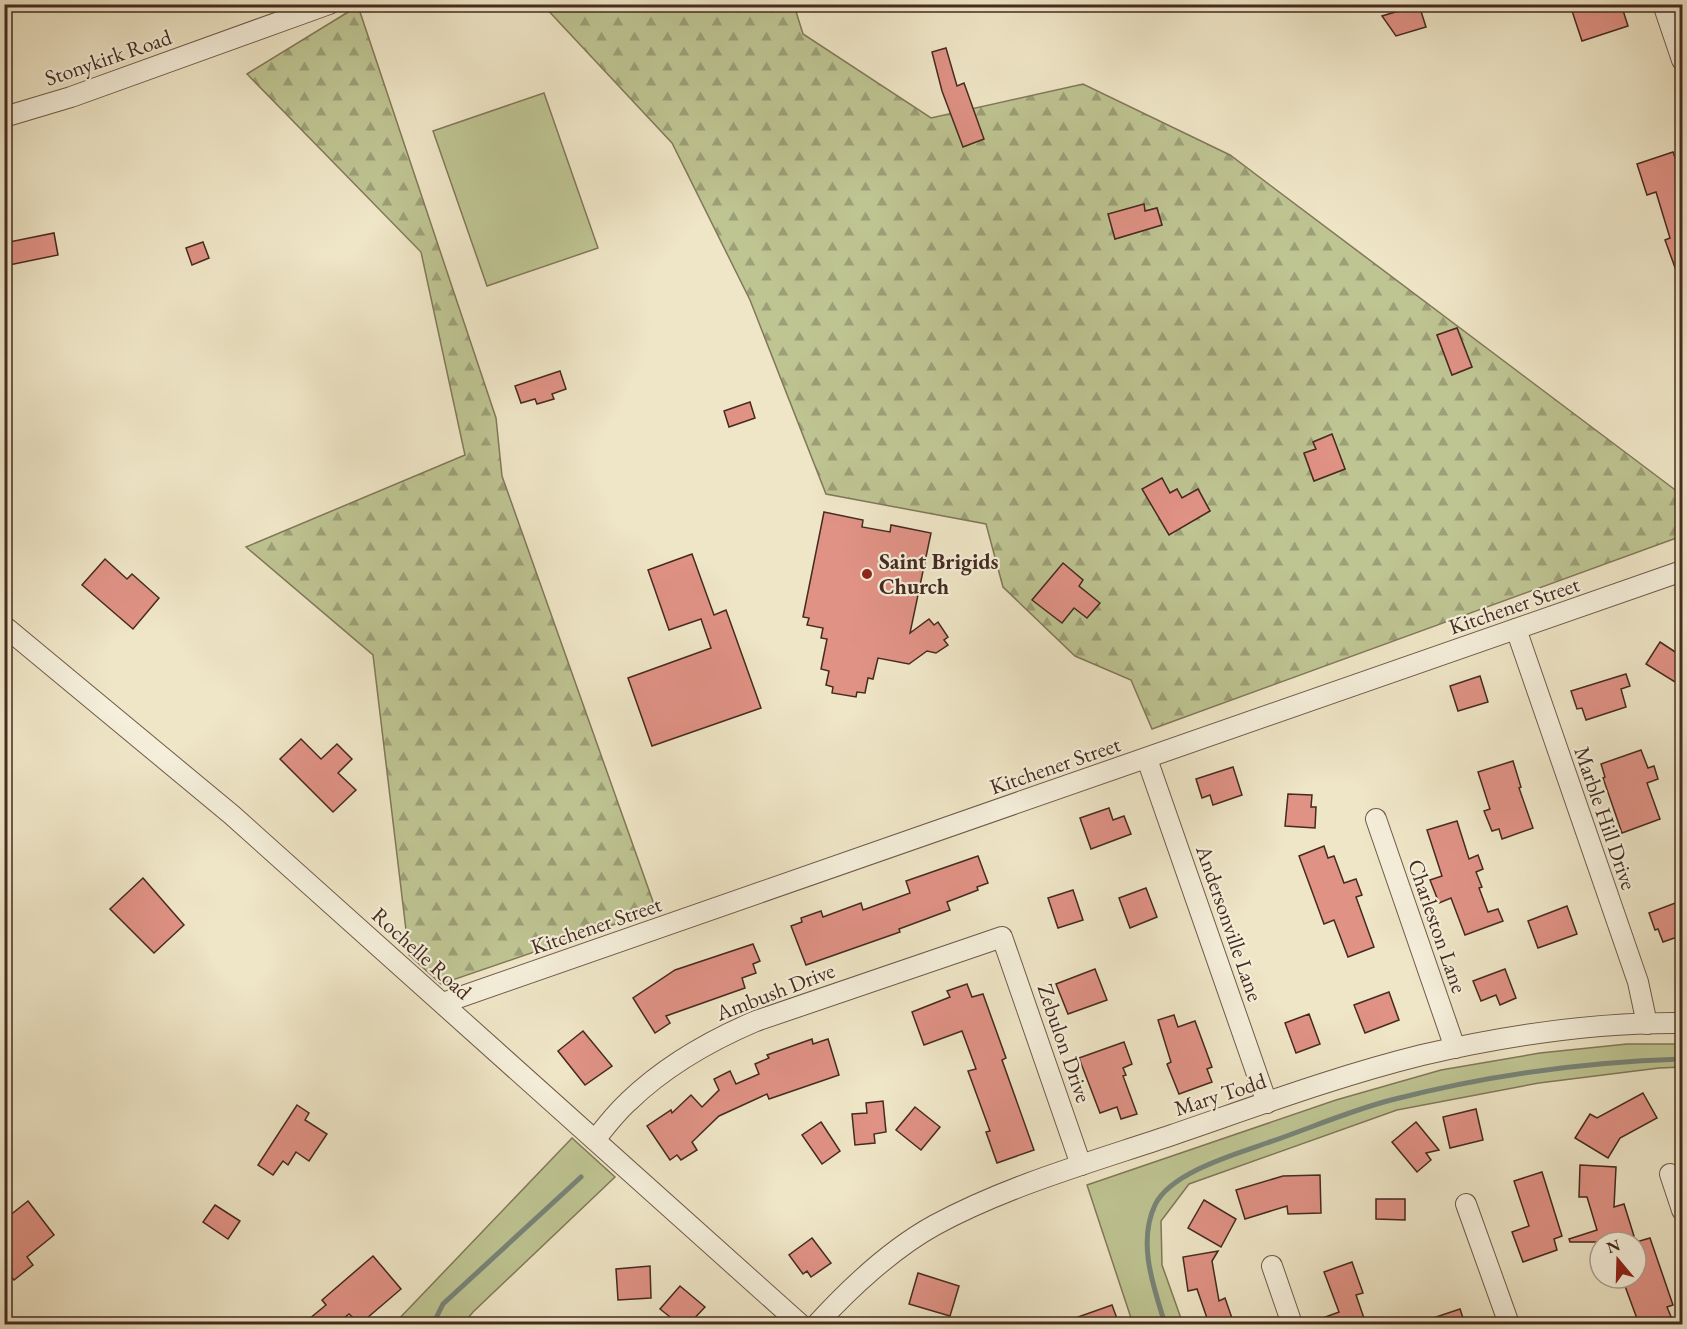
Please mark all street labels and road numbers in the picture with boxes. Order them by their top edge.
street label: Stonykirk Road [41,22,176,93]
street label: Kitchener Street [1445,570,1583,641]
street label: Kitchener Street [986,730,1124,801]
street label: Marble Hill Drive [1567,743,1644,894]
street label: Andersonville Lane [1189,840,1270,1006]
street label: Charleston Lane [1401,855,1474,997]
street label: Kitchener Street [527,890,665,961]
street label: Rochelle Road [366,901,478,1007]
street label: Ambush Drive [711,955,839,1028]
street label: Zebulon Drive [1031,980,1099,1107]
street label: Mary Todd [1170,1066,1271,1123]

